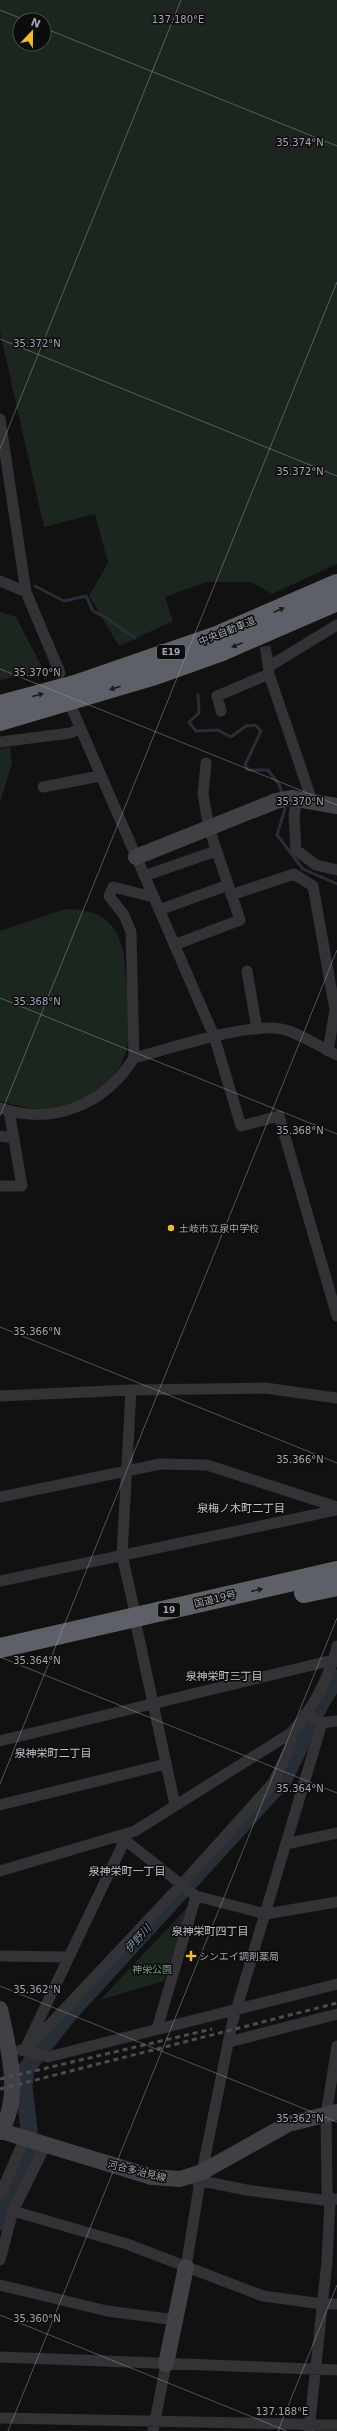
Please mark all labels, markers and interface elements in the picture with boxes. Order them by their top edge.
north arrow [12,12,52,52]
text: 137.180°E [152,14,204,25]
text: N [29,15,42,31]
text: 35.374°N [276,137,324,148]
text: 35.372°N [13,338,61,349]
text: 35.372°N [276,466,324,477]
one-way arrow [273,606,285,612]
street label: 中央自動車道 [197,615,257,647]
one-way arrow [231,641,243,648]
road number: E19 [157,645,185,659]
text: 35.370°N [13,667,61,678]
one-way arrow [108,685,120,691]
one-way arrow [32,692,44,698]
text: 35.370°N [276,796,324,807]
text: 35.368°N [13,996,61,1007]
text: 35.368°N [276,1125,324,1136]
marker: 土岐市立泉中学校 [166,1223,176,1233]
place label: 土岐市立泉中学校 [179,1223,259,1234]
text: 35.366°N [13,1326,61,1337]
text: 35.366°N [276,1454,324,1465]
district label: 泉梅ノ木町二丁目 [197,1502,285,1515]
one-way arrow [250,1586,263,1592]
street label: 国道19号 [193,1589,237,1609]
road number: 19 [158,1603,180,1617]
text: 35.364°N [13,1655,61,1666]
district label: 泉神栄町三丁目 [186,1670,263,1683]
district label: 泉神栄町二丁目 [15,1747,92,1760]
text: 35.364°N [276,1783,324,1794]
district label: 泉神栄町一丁目 [89,1865,166,1878]
water label: 伊野川 [122,1922,155,1956]
district label: 泉神栄町四丁目 [172,1925,249,1938]
marker: シンエイ調剤薬局 [186,1951,196,1961]
place label: シンエイ調剤薬局 [199,1951,279,1962]
park label: 神栄公園 [132,1964,172,1975]
text: 35.362°N [13,1984,61,1995]
text: 35.362°N [276,2113,324,2124]
street label: 河合多治見線 [107,2158,167,2184]
text: 35.360°N [13,2313,61,2324]
text: 137.188°E [256,2406,308,2417]

